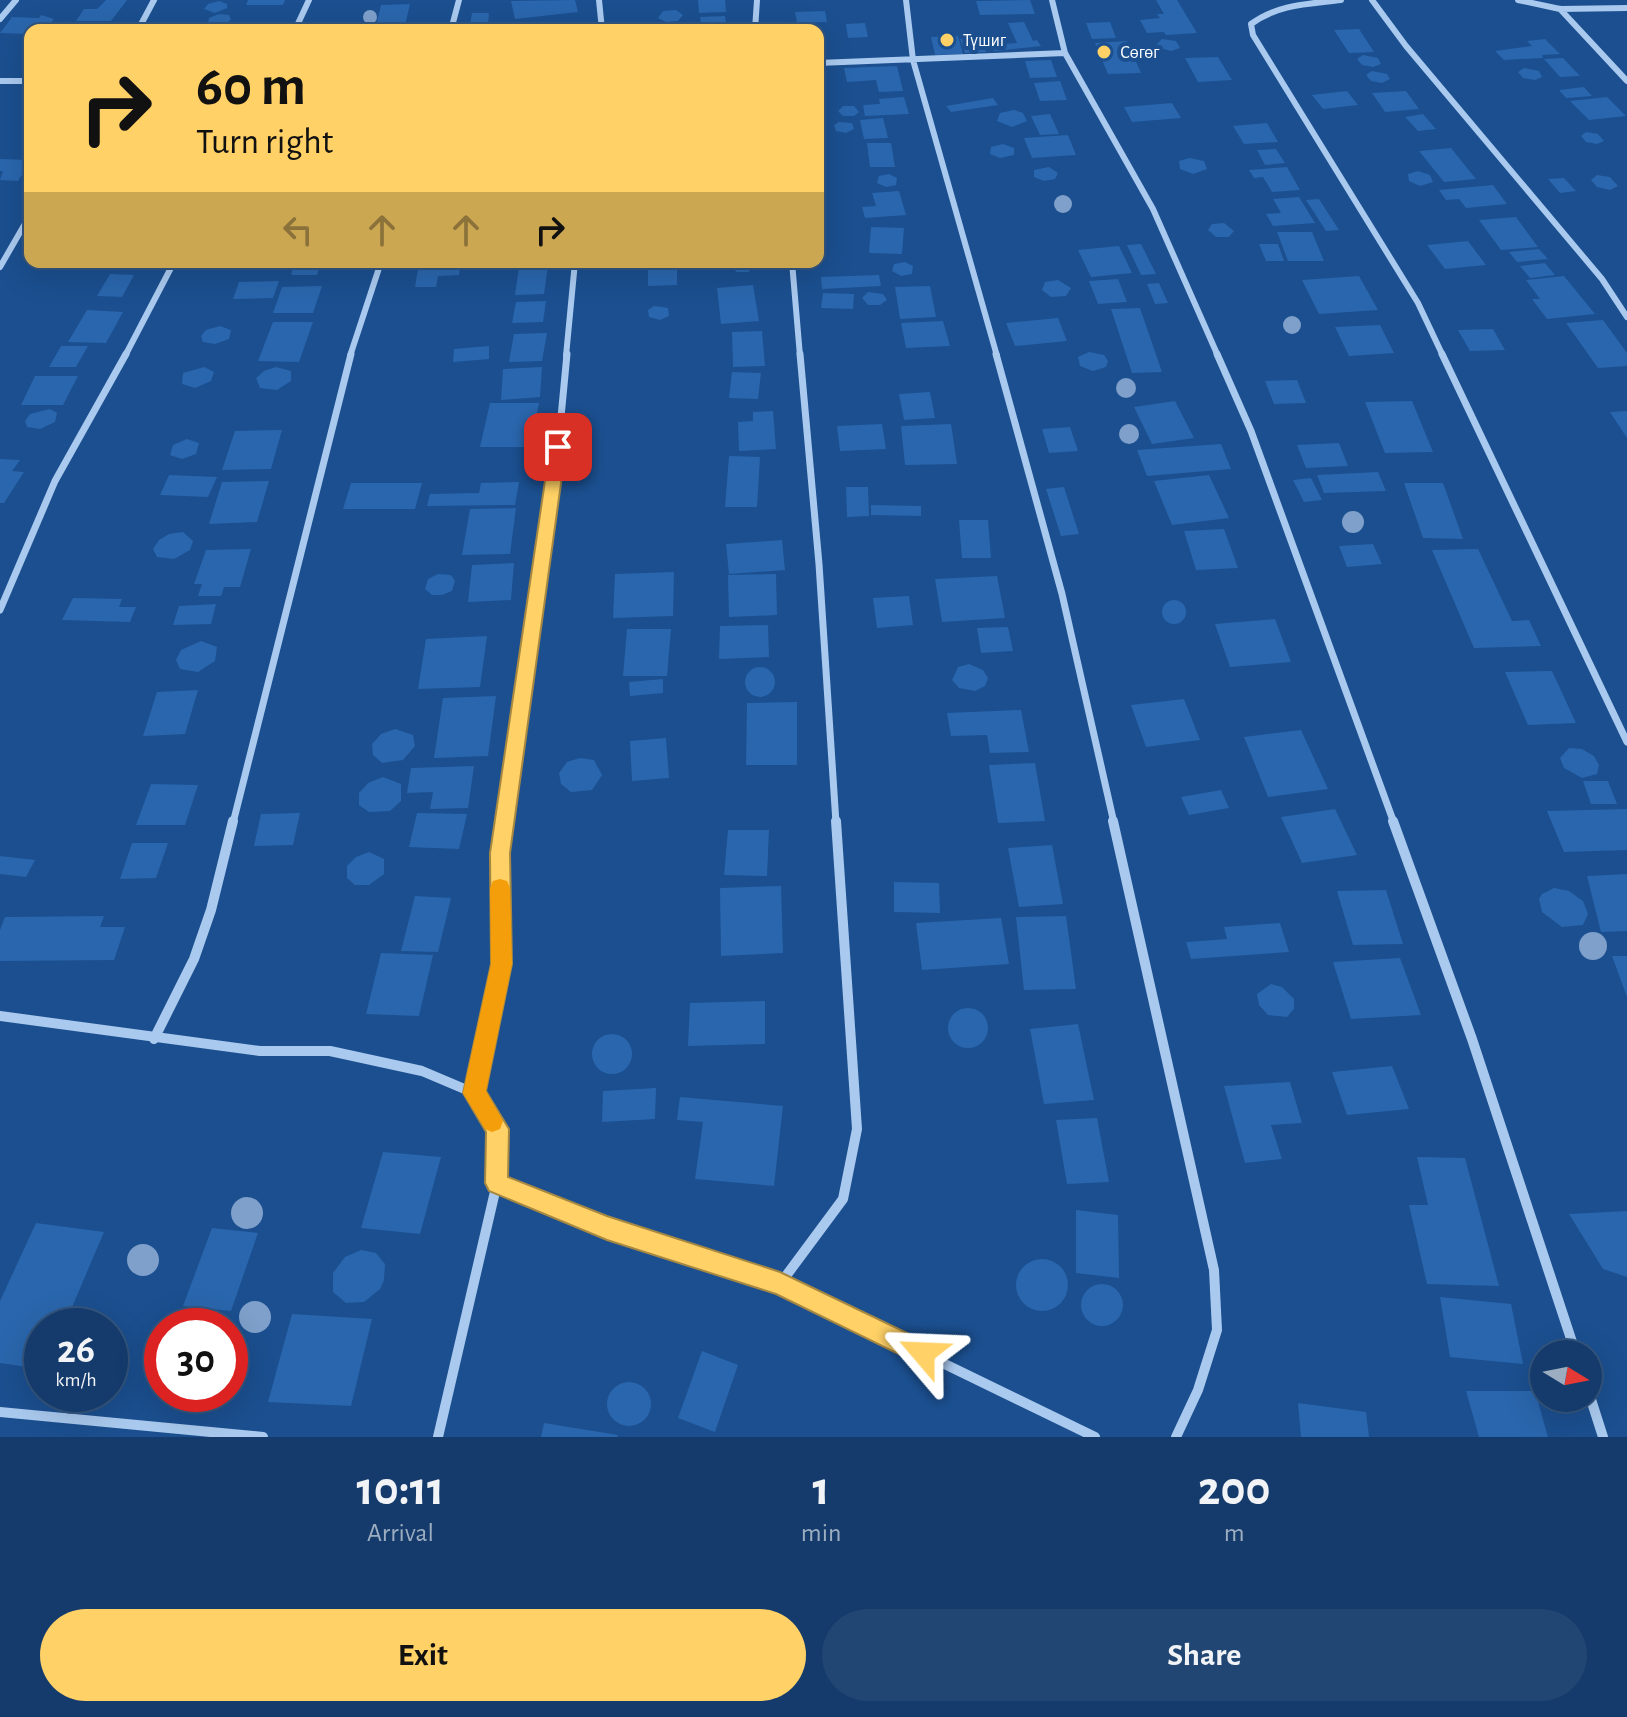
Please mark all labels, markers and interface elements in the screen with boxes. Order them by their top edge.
marker: Түшиг [938,31,956,49]
place label: Түшиг [963,32,1007,50]
marker: Сөгөг [1095,43,1113,61]
place label: Сөгөг [1120,44,1160,62]
icon: right [64,56,168,160]
text: 60 m [196,59,306,115]
text: Turn right [196,124,333,160]
icon: left [276,208,320,252]
icon: ahead [360,208,404,252]
icon: ahead [444,208,488,252]
icon: right [528,208,572,252]
pin [524,413,592,481]
icon: arrive [536,425,580,469]
speed limit sign: 30 [144,1308,248,1412]
position arrow [881,1311,965,1395]
text: 26 [57,1330,95,1370]
north arrow [1530,1340,1602,1412]
map controls [1530,1340,1602,1412]
text: km/h [55,1370,97,1390]
text: 10:11 [357,1466,444,1514]
text: 1 [812,1466,830,1514]
text: 200 [1198,1466,1270,1514]
text: Arrival [367,1520,434,1546]
text: min [801,1520,841,1546]
text: m [1224,1520,1245,1546]
button: Exit [40,1609,806,1701]
button: Share [822,1609,1587,1701]

